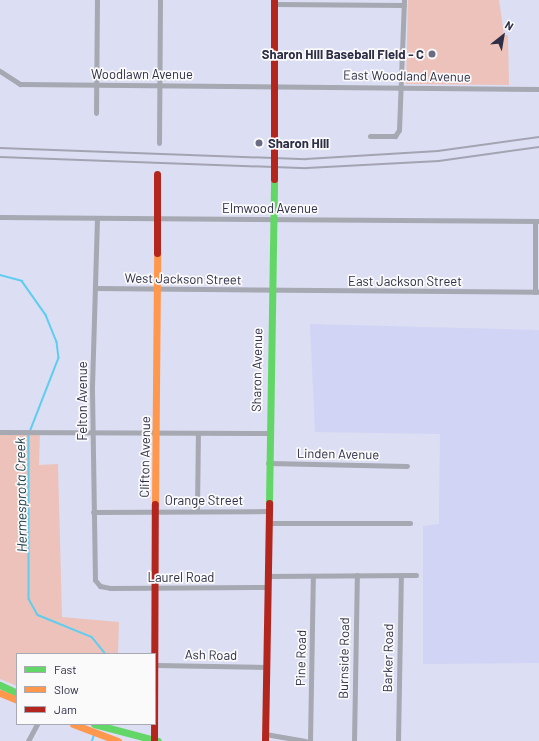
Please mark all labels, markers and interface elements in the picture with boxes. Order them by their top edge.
north arrow [483,16,523,56]
text: N [503,18,516,33]
place label: Sharon Hill Baseball Field - C [262,46,424,62]
marker: Sharon Hill Baseball Field - C [427,49,437,59]
street label: Woodlawn Avenue [91,66,193,82]
street label: East Woodland Avenue [343,67,471,85]
place label: Sharon Hill [268,135,329,151]
marker: Sharon Hill [253,137,265,149]
street label: Elmwood Avenue [222,200,318,216]
street label: West Jackson Street [124,270,242,288]
street label: East Jackson Street [348,273,462,289]
street label: Sharon Avenue [248,328,266,412]
street label: Felton Avenue [74,361,90,441]
street label: Clifton Avenue [136,416,154,498]
water label: Hermesprota Creek [12,437,30,553]
street label: Linden Avenue [297,445,379,463]
street label: Orange Street [165,492,243,508]
street label: Laurel Road [148,569,214,585]
street label: Burnside Road [335,617,353,699]
street label: Barker Road [380,624,396,692]
street label: Pine Road [293,630,309,686]
street label: Ash Road [185,647,237,663]
legend [16,653,156,725]
text: Fast [54,662,77,676]
text: Slow [54,682,79,696]
text: Jam [54,702,77,716]

